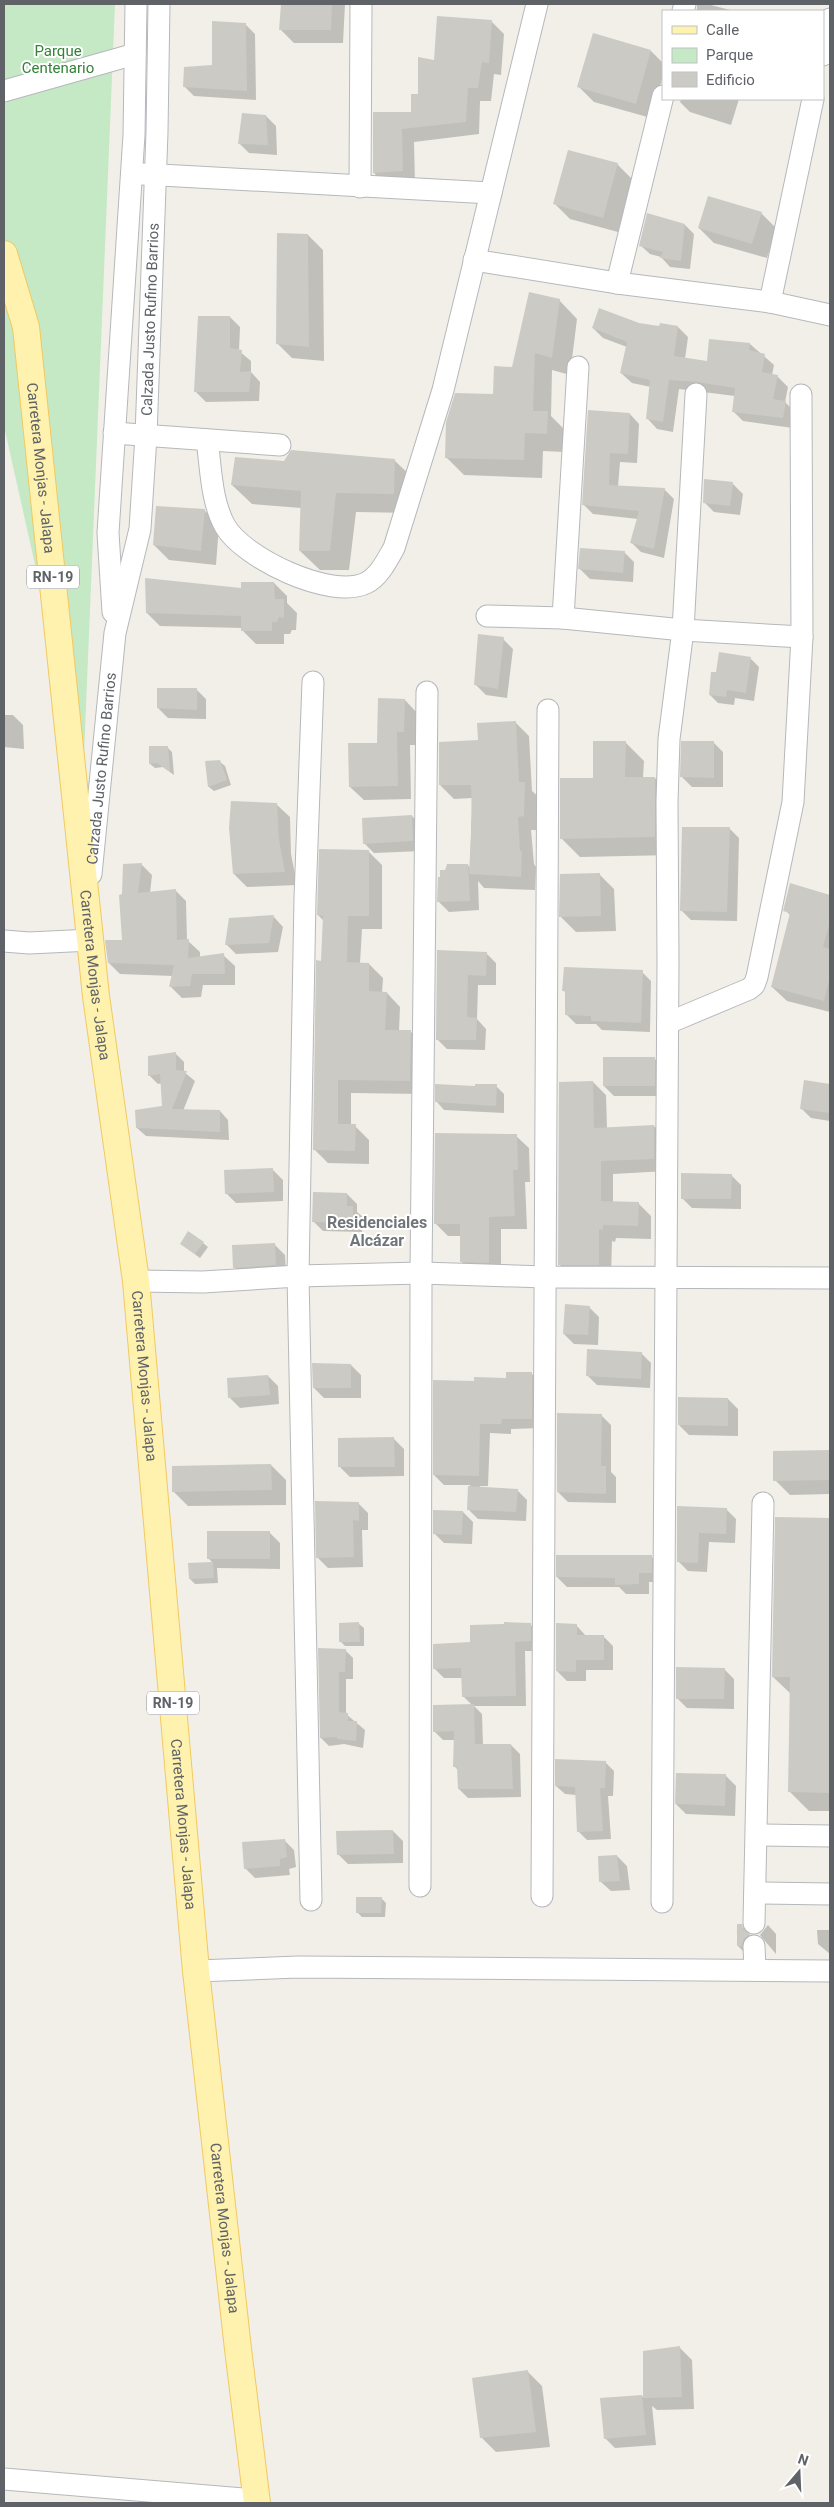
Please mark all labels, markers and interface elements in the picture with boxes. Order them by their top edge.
legend [662,10,824,100]
text: Calle [706,21,739,39]
park label: Parque Centenario [22,42,94,77]
text: Parque [706,46,753,64]
text: Edificio [706,71,755,89]
street label: Calzada Justo Rufino Barrios [138,223,163,416]
street label: Carretera Monjas - Jalapa [23,382,59,554]
road number: RN-19 [27,566,79,588]
street label: Calzada Justo Rufino Barrios [83,672,120,865]
street label: Carretera Monjas - Jalapa [76,889,114,1061]
district label: Residenciales Alcázar [327,1213,427,1250]
street label: Carretera Monjas - Jalapa [128,1290,161,1462]
road number: RN-19 [147,1692,199,1715]
street label: Carretera Monjas - Jalapa [167,1738,200,1910]
street label: Carretera Monjas - Jalapa [206,2142,243,2314]
north arrow [774,2447,824,2497]
text: N [796,2451,811,2469]

